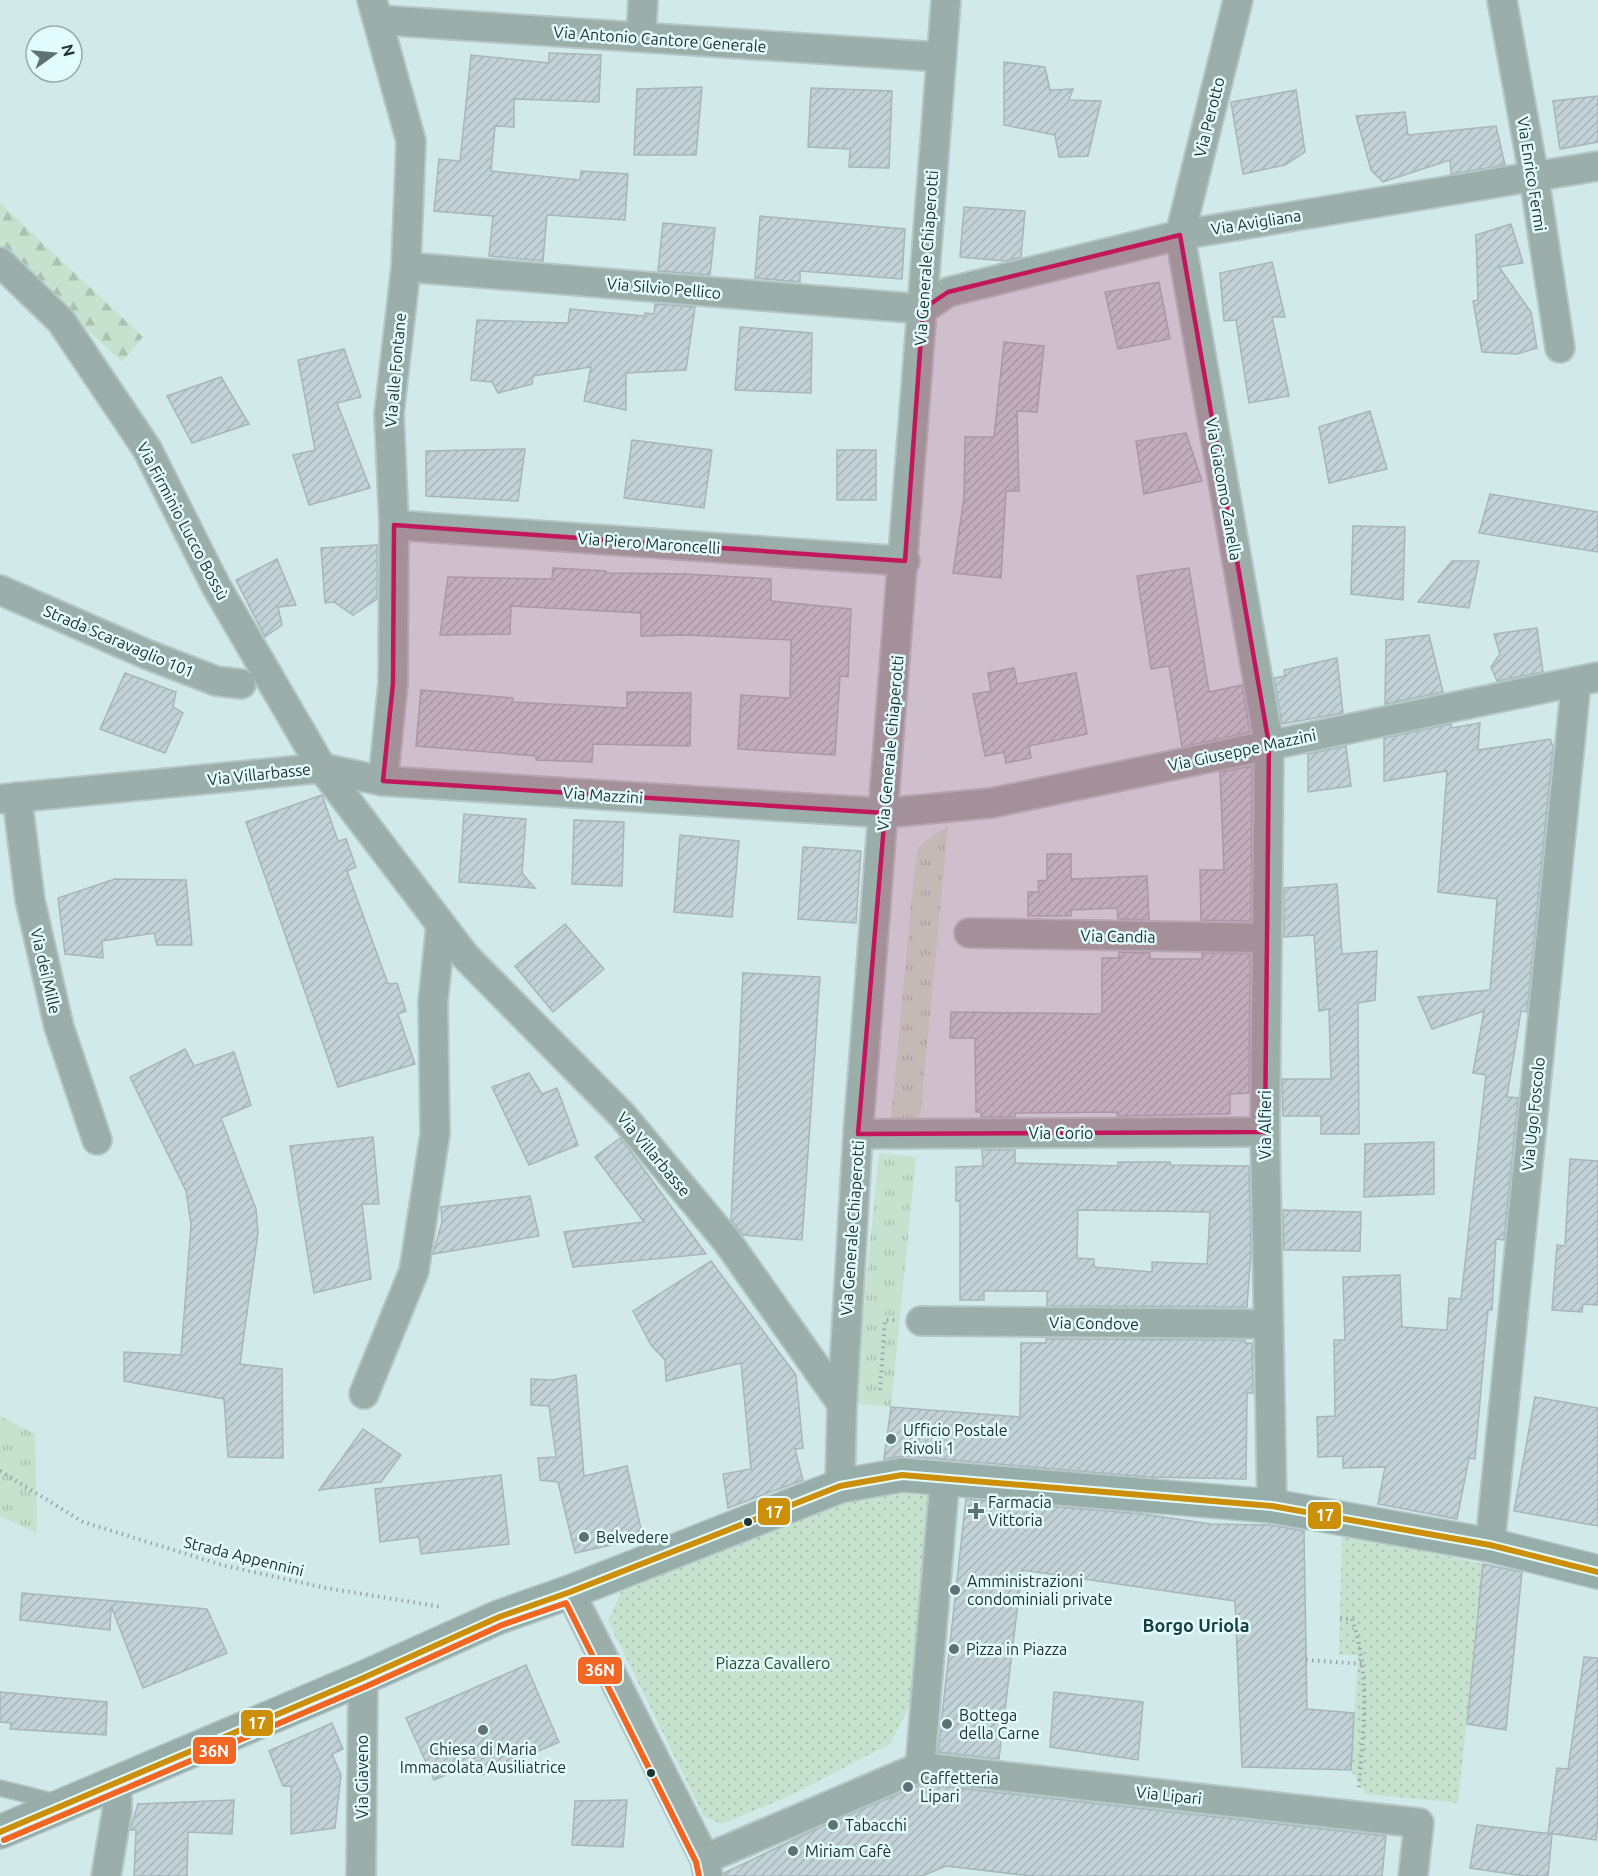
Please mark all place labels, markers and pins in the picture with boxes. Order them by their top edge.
place label: Ufficio Postale Rivoli 1 [903,1421,1008,1457]
marker: Ufficio Postale Rivoli 1 [884,1432,898,1446]
place label: Farmacia Vittoria [988,1493,1052,1529]
marker: Farmacia Vittoria [969,1504,983,1518]
unlabelled marker [742,1516,754,1528]
place label: Belvedere [596,1528,669,1546]
marker: Belvedere [577,1530,591,1544]
place label: Amministrazioni condominiali private [967,1572,1113,1608]
marker: Amministrazioni condominiali private [948,1583,962,1597]
place label: Pizza in Piazza [966,1640,1067,1658]
marker: Pizza in Piazza [947,1642,961,1656]
place label: Bottega della Carne [959,1706,1040,1742]
marker: Bottega della Carne [940,1717,954,1731]
marker: Chiesa di Maria Immacolata Ausiliatrice [476,1723,490,1737]
place label: Chiesa di Maria Immacolata Ausiliatrice [400,1740,566,1776]
unlabelled marker [645,1767,657,1779]
place label: Caffetteria Lipari [920,1769,999,1805]
marker: Caffetteria Lipari [901,1780,915,1794]
place label: Tabacchi [845,1816,907,1834]
marker: Tabacchi [826,1818,840,1832]
place label: Miriam Cafè [805,1842,891,1860]
marker: Miriam Cafè [786,1844,800,1858]

